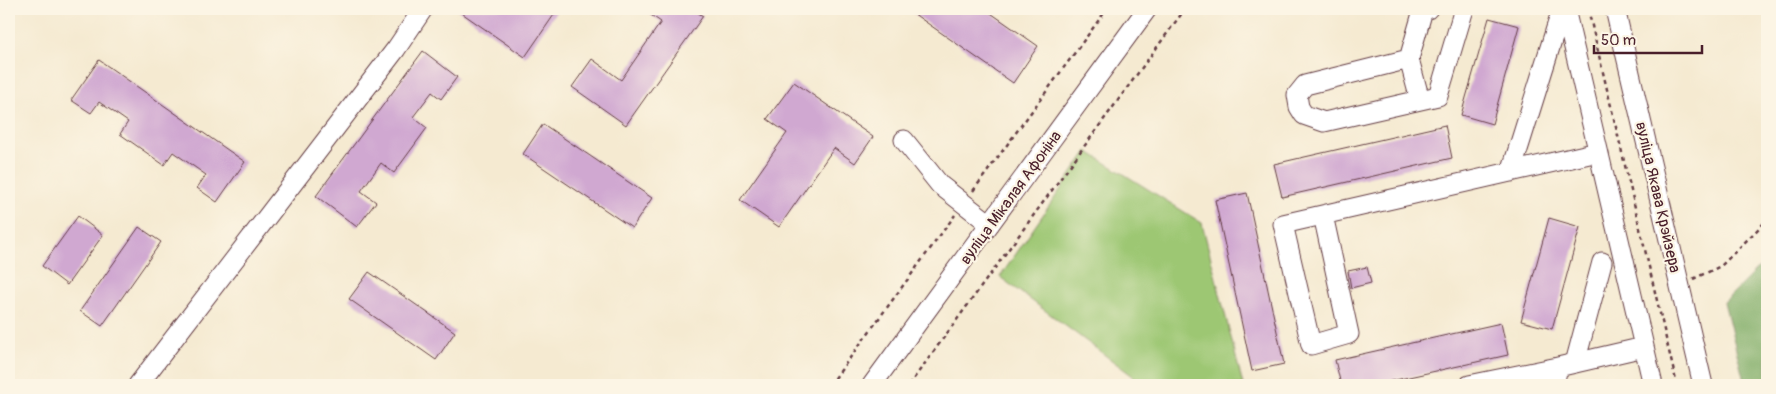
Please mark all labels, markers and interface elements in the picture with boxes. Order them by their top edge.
scale bar [1594,22,1701,54]
text: 50 m [1601,31,1636,50]
street label: вуліца Якава Крэйзера [1631,120,1685,275]
street label: вуліца Мікалая Афоніна [956,127,1066,268]

